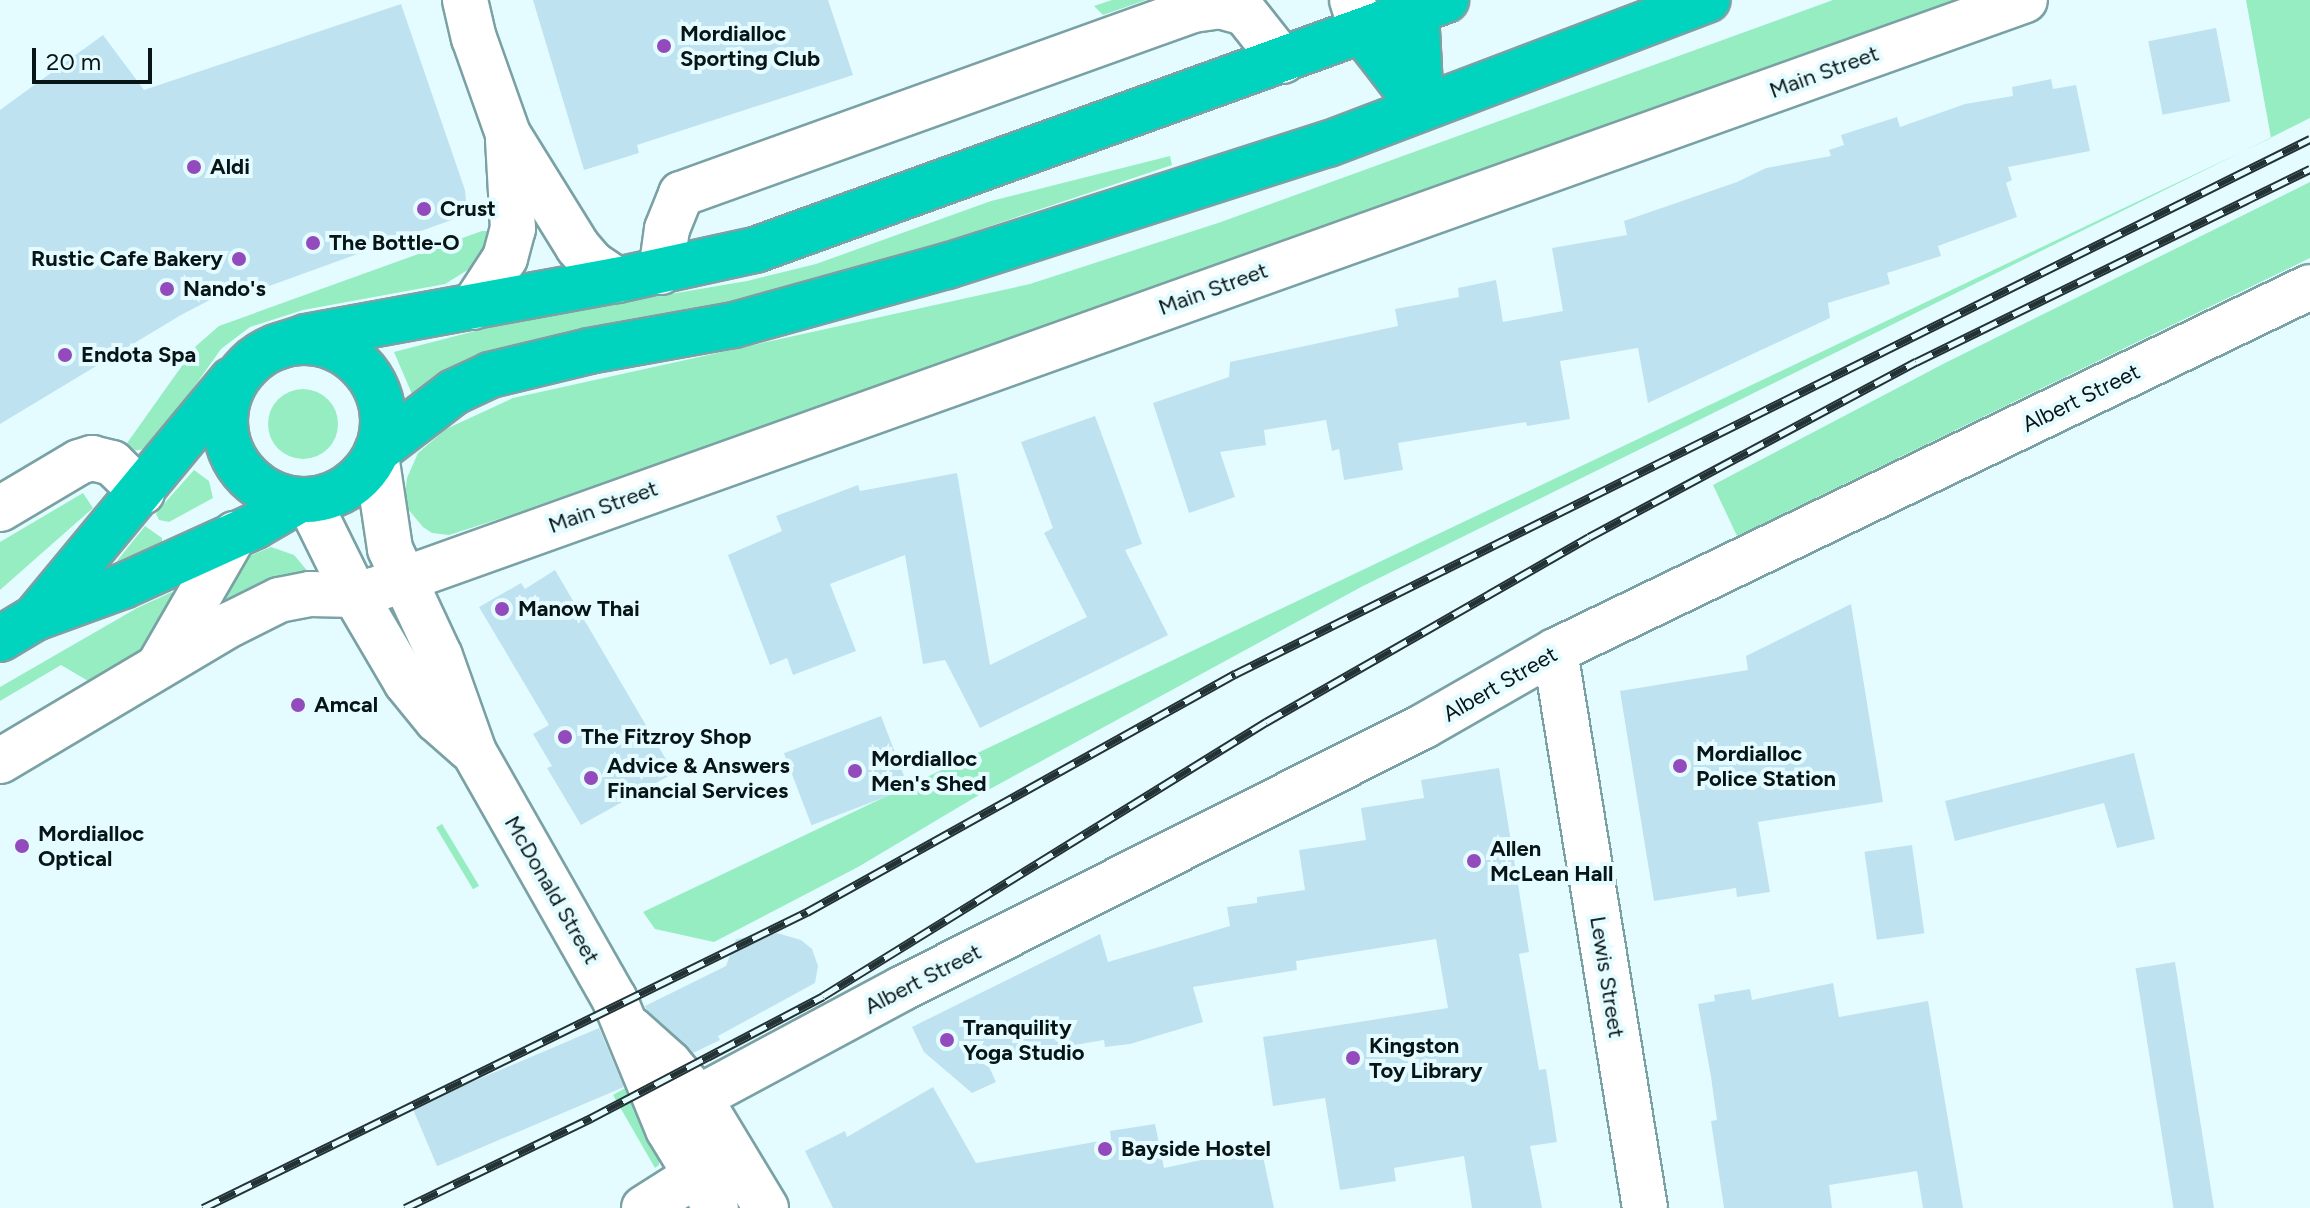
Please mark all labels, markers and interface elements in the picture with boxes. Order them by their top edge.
place label: Mordialloc Sporting Club [680,20,820,72]
scale bar [36,32,156,82]
marker: Mordialloc Sporting Club [655,37,673,55]
street label: Main Street [1766,40,1882,104]
text: 20 m [46,47,101,76]
place label: Aldi [210,154,250,180]
marker: Aldi [185,158,203,176]
place label: Crust [440,196,496,222]
marker: Crust [415,200,433,218]
place label: The Bottle-O [329,230,460,256]
marker: The Bottle-O [304,234,322,252]
place label: Rustic Cafe Bakery [31,246,223,272]
marker: Rustic Cafe Bakery [230,250,248,268]
street label: Main Street [1155,257,1271,321]
place label: Nando's [183,276,266,302]
marker: Nando's [158,280,176,298]
place label: Endota Spa [81,342,196,368]
marker: Endota Spa [56,346,74,364]
street label: Albert Street [2018,358,2144,438]
street label: Main Street [545,475,661,539]
place label: Manow Thai [518,596,640,622]
marker: Manow Thai [493,600,511,618]
street label: Albert Street [1438,641,1562,727]
place label: Amcal [314,692,378,718]
marker: Amcal [289,696,307,714]
place label: The Fitzroy Shop [581,724,752,750]
marker: The Fitzroy Shop [556,728,574,746]
place label: Mordialloc Police Station [1696,740,1836,792]
place label: Mordialloc Men's Shed [871,745,987,796]
place label: Advice & Answers Financial Services [607,752,790,804]
marker: Mordialloc Police Station [1671,757,1689,775]
marker: Mordialloc Men's Shed [846,762,864,780]
marker: Advice & Answers Financial Services [582,769,600,787]
street label: McDonald Street [499,811,605,969]
place label: Mordialloc Optical [38,820,144,872]
place label: Allen McLean Hall [1490,835,1613,886]
marker: Mordialloc Optical [13,837,31,855]
marker: Allen McLean Hall [1465,852,1483,870]
street label: Lewis Street [1584,914,1630,1040]
street label: Albert Street [860,938,986,1020]
place label: Tranquility Yoga Studio [963,1014,1085,1066]
marker: Tranquility Yoga Studio [938,1031,956,1049]
place label: Kingston Toy Library [1369,1032,1482,1084]
marker: Kingston Toy Library [1344,1049,1362,1067]
place label: Bayside Hostel [1121,1136,1271,1162]
marker: Bayside Hostel [1096,1140,1114,1158]

